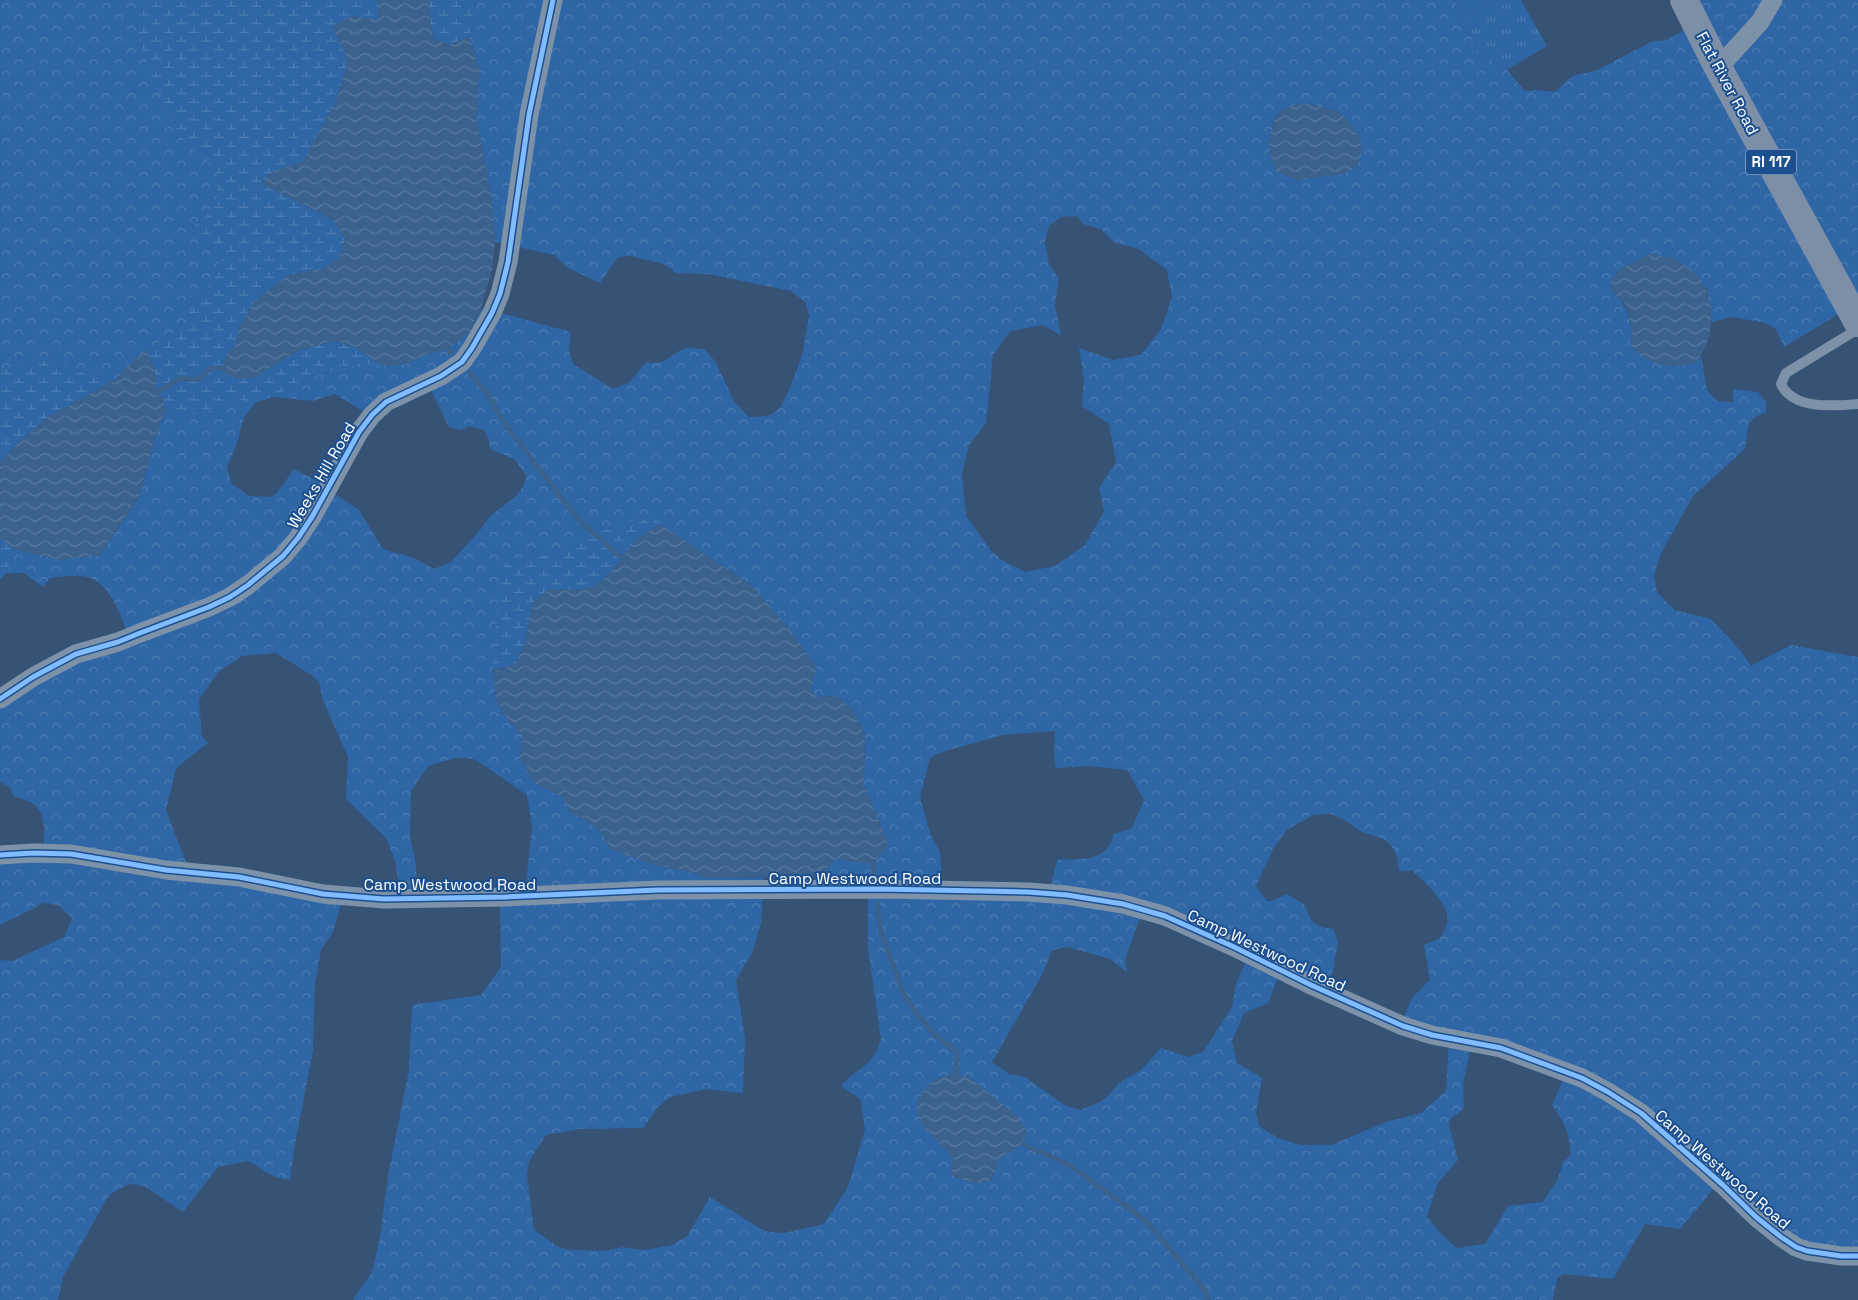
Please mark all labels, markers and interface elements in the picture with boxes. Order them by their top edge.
street label: Flat River Road [1692,28,1764,138]
road number: RI 117 [1746,150,1796,174]
street label: Weeks Hill Road [283,418,360,532]
street label: Camp Westwood Road [769,868,941,889]
street label: Camp Westwood Road [364,874,536,895]
street label: Camp Westwood Road [1184,904,1349,996]
street label: Camp Westwood Road [1651,1105,1795,1234]

